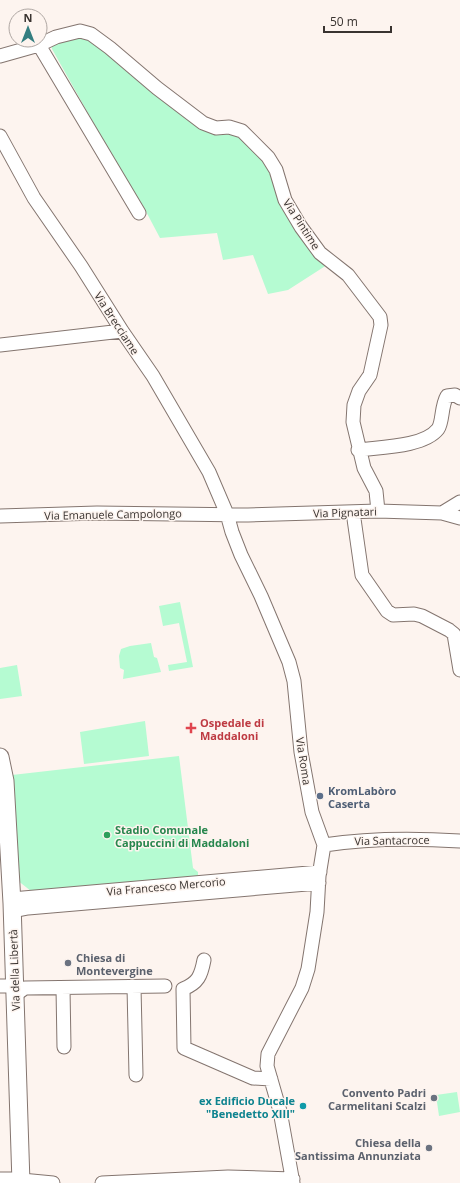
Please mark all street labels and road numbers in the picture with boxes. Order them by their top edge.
street label: Via Pintime [280,196,324,252]
street label: Via Brecciame [91,289,143,357]
street label: Via Pignatari [313,503,377,521]
street label: Via Emanuele Campolongo [44,505,182,523]
street label: Via Roma [293,736,315,786]
street label: Via Santacroce [354,832,430,848]
street label: Via Francesco Mercorio [106,873,226,899]
street label: Via della Libertà [5,929,23,1011]

